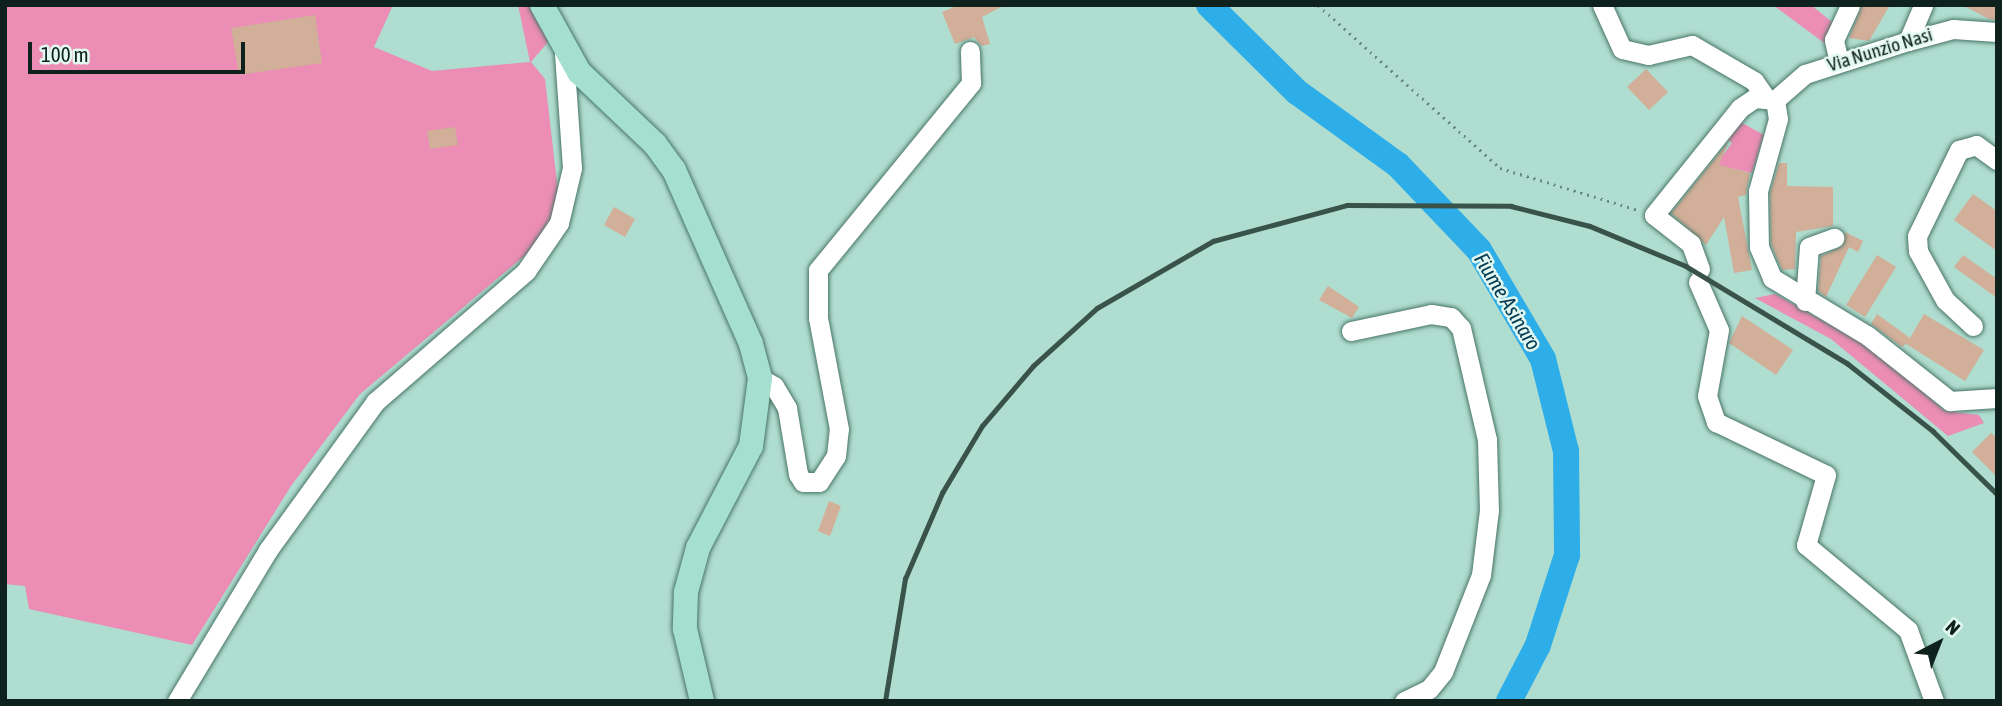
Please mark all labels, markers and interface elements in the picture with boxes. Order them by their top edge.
street label: Via Nunzio Nasi [1825,23,1935,77]
scale bar [32,28,248,72]
text: 100 m [41,42,89,66]
water label: Fiume Asinaro [1469,248,1547,354]
north arrow [1904,608,1974,678]
text: N [1942,615,1965,639]

